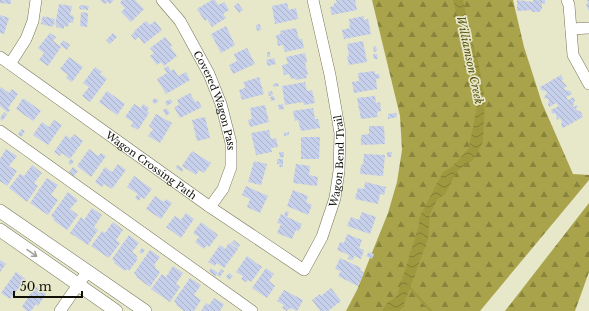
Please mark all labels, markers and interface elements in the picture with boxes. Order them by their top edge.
water label: Williamson Creek [454,15,486,106]
street label: Covered Wagon Pass [190,48,237,151]
street label: Wagon Bend Trail [326,114,347,210]
street label: Wagon Crossing Path [102,128,199,203]
one-way arrow [26,249,37,257]
scale bar [14,273,82,299]
text: 50 m [20,279,52,294]

